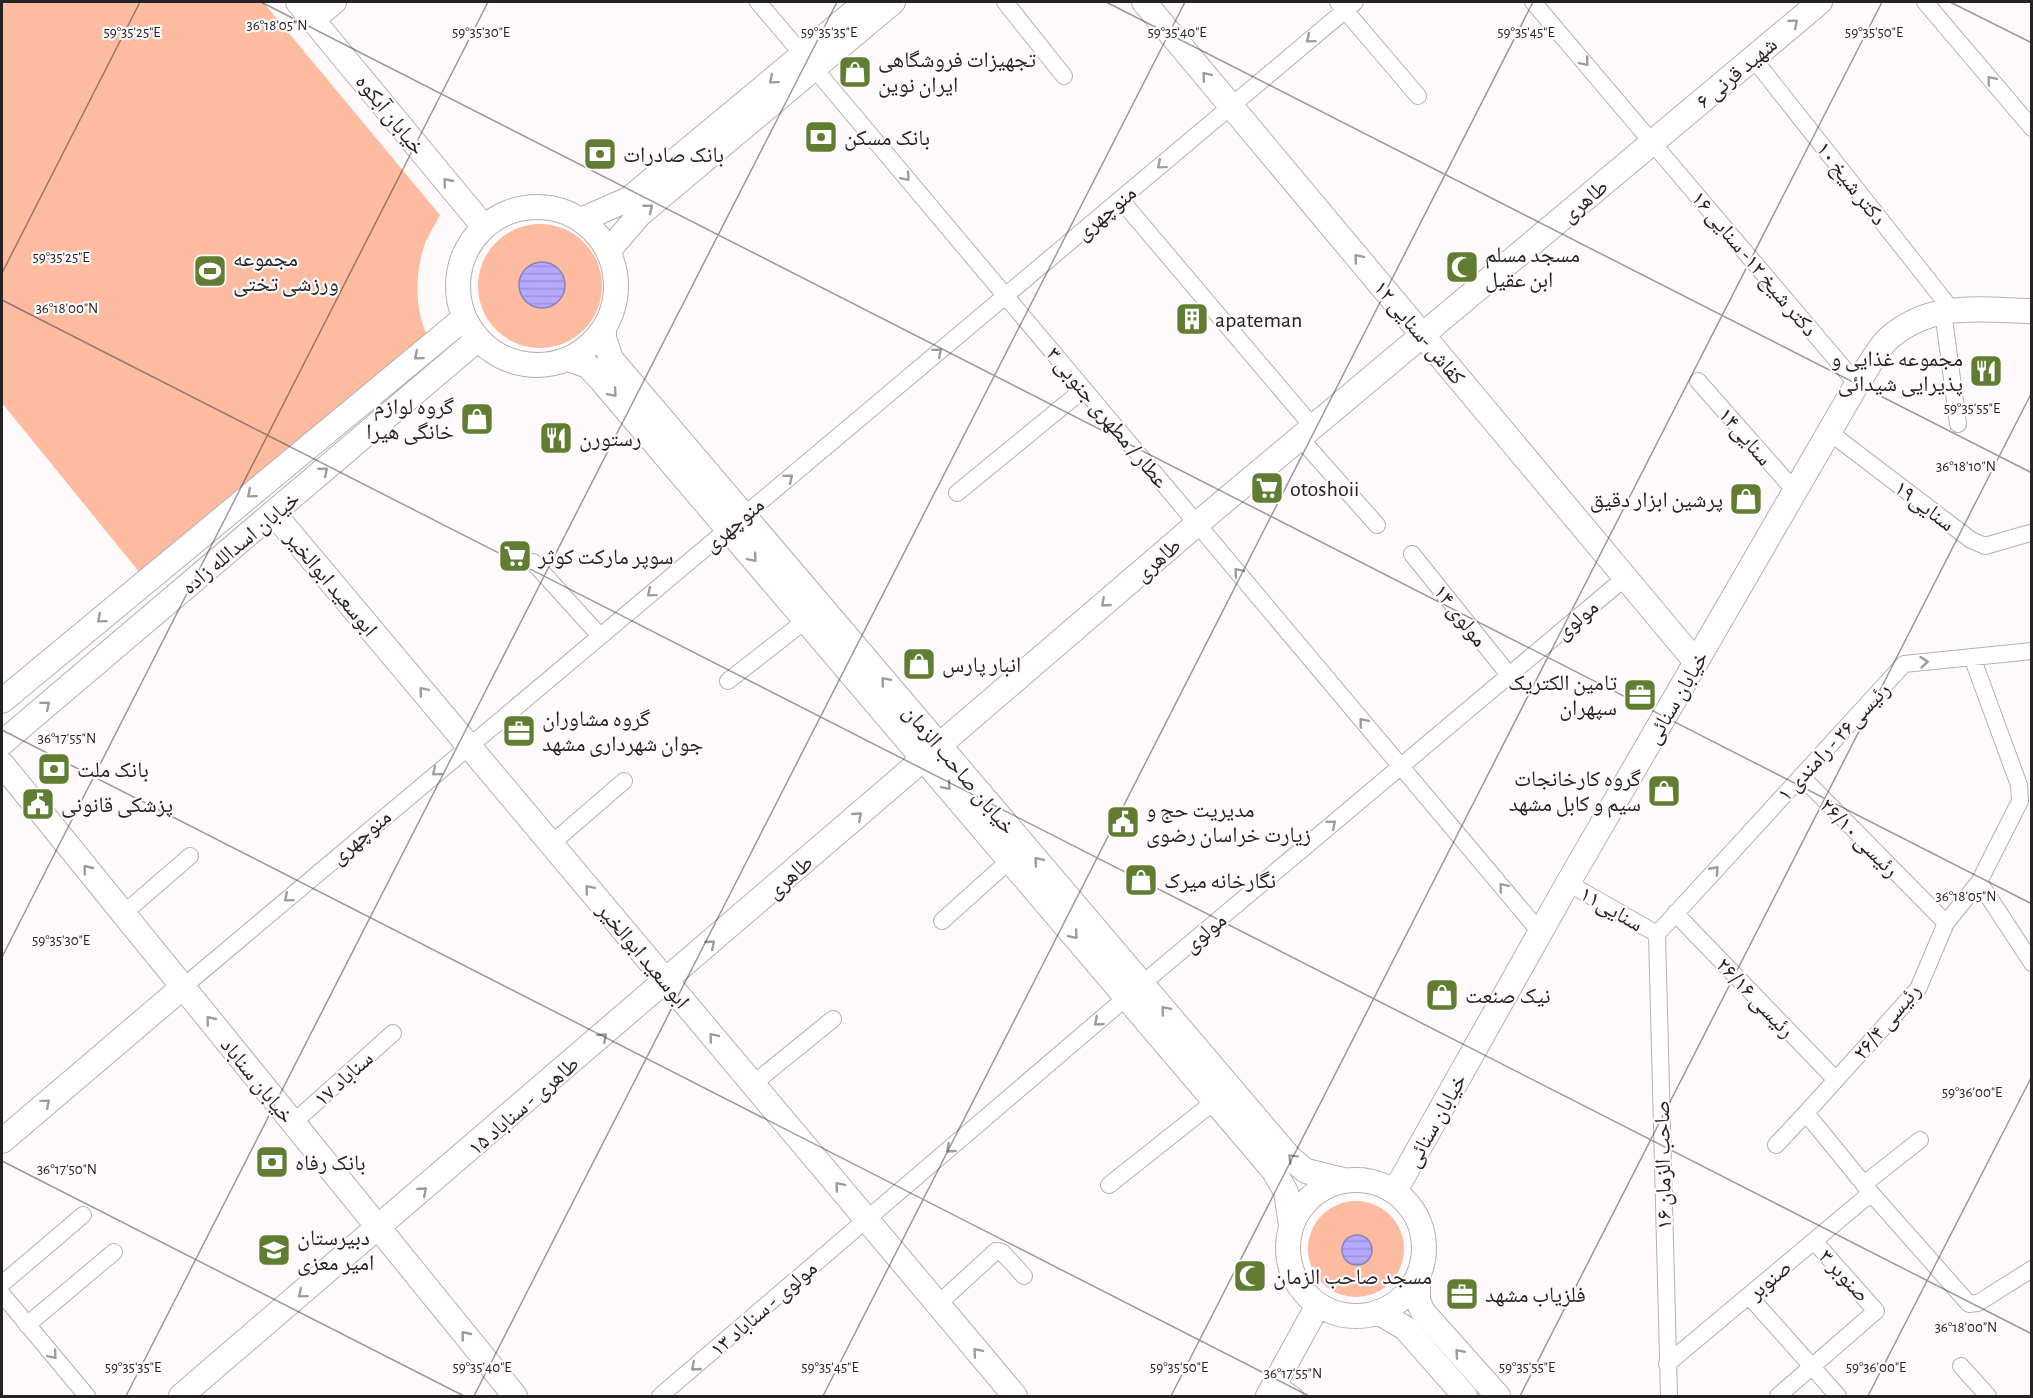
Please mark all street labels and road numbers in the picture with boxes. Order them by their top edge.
street label: شهید قرنی ۶ [1692,33,1782,114]
street label: خیابان آبکوه [350,70,430,160]
street label: دکتر شیخ ۱۰ [1810,138,1890,231]
street label: طاهری [1557,175,1614,228]
street label: منوچهری [1071,181,1141,246]
street label: دکتر شیخ ۱۲- سنایی ۱۶ [1686,187,1821,342]
street label: کفاش -سنایی ۱۲ [1368,276,1469,390]
street label: عطار / مطهری جنوبی ۳ [1041,343,1172,494]
street label: سنایی۱۴ [1713,403,1776,471]
street label: سنایی۱۹ [1889,476,1959,537]
street label: خیابان اسدالله زاده [177,487,305,600]
street label: منوچهری [699,493,769,558]
street label: ابوسعید ابوالخیر [280,526,381,641]
street label: طاهری [1130,534,1186,587]
street label: مولوی ۱۴ [1428,580,1491,652]
street label: مولوی [1551,596,1604,645]
street label: خیابان سنائی [1642,647,1714,749]
street label: رئیسی۲۶ - رامندی ۱ [1773,678,1896,807]
street label: خیابان صاحب الزمان [897,701,1020,840]
street label: رئیسی ۲۶/۱۰ [1814,794,1903,883]
street label: منوچهری [326,805,396,870]
street label: طاهری [762,851,818,904]
street label: سنایی۱۱ [1575,882,1647,937]
street label: ابوسعید ابوالخیر [592,898,693,1013]
street label: مولوی [1179,909,1232,958]
street label: رئیسی ۲۶/۱۶ [1711,954,1798,1043]
street label: رئیسی ۲۶/۴ [1849,979,1926,1065]
street label: خیابان سناباد [215,1034,298,1129]
street label: سناباد ۱۷ [310,1047,378,1111]
street label: طاهری - سناباد ۱۵ [464,1052,584,1161]
street label: خیابان سنائی [1401,1070,1472,1172]
street label: صاحب الزمان ۱۶ [1651,1100,1677,1230]
street label: صنوبر ۳ [1814,1245,1874,1307]
street label: صنوبر [1743,1256,1796,1305]
street label: مولوی - سناباد ۱۳ [706,1257,823,1362]

